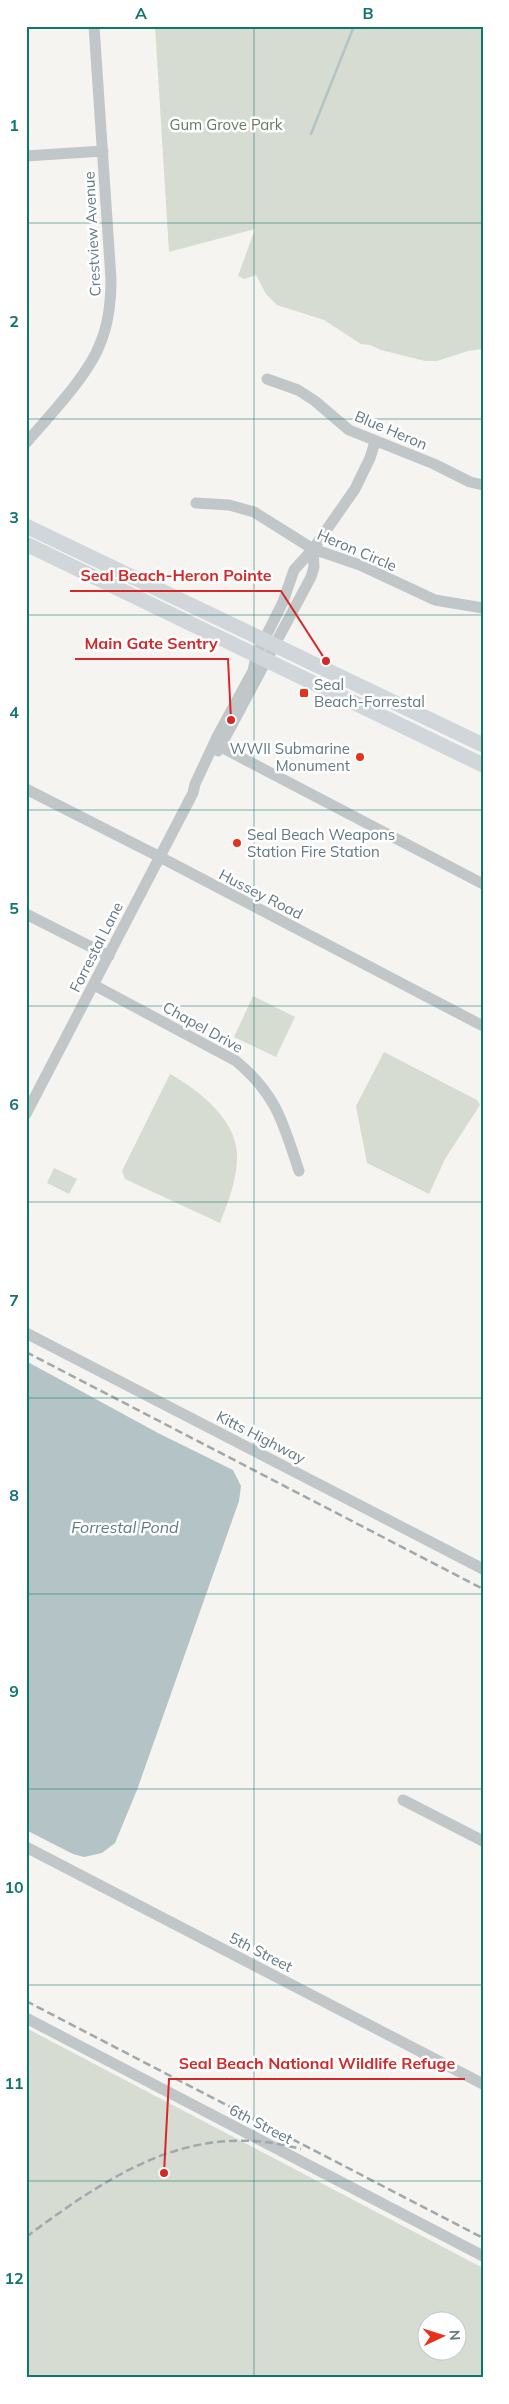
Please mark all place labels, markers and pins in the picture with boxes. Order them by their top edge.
callout: Seal Beach-Heron Pointe [70,560,281,591]
callout: Main Gate Sentry [75,628,228,659]
place label: Seal Beach-Forrestal [314,675,425,711]
marker: Seal Beach-Forrestal [298,687,310,699]
place label: WWII Submarine Monument [230,739,350,775]
marker: WWII Submarine Monument [354,751,366,763]
place label: Seal Beach Weapons Station Fire Station [247,825,395,861]
marker: Seal Beach Weapons Station Fire Station [231,837,243,849]
callout: Seal Beach National Wildlife Refuge [169,2048,465,2079]

